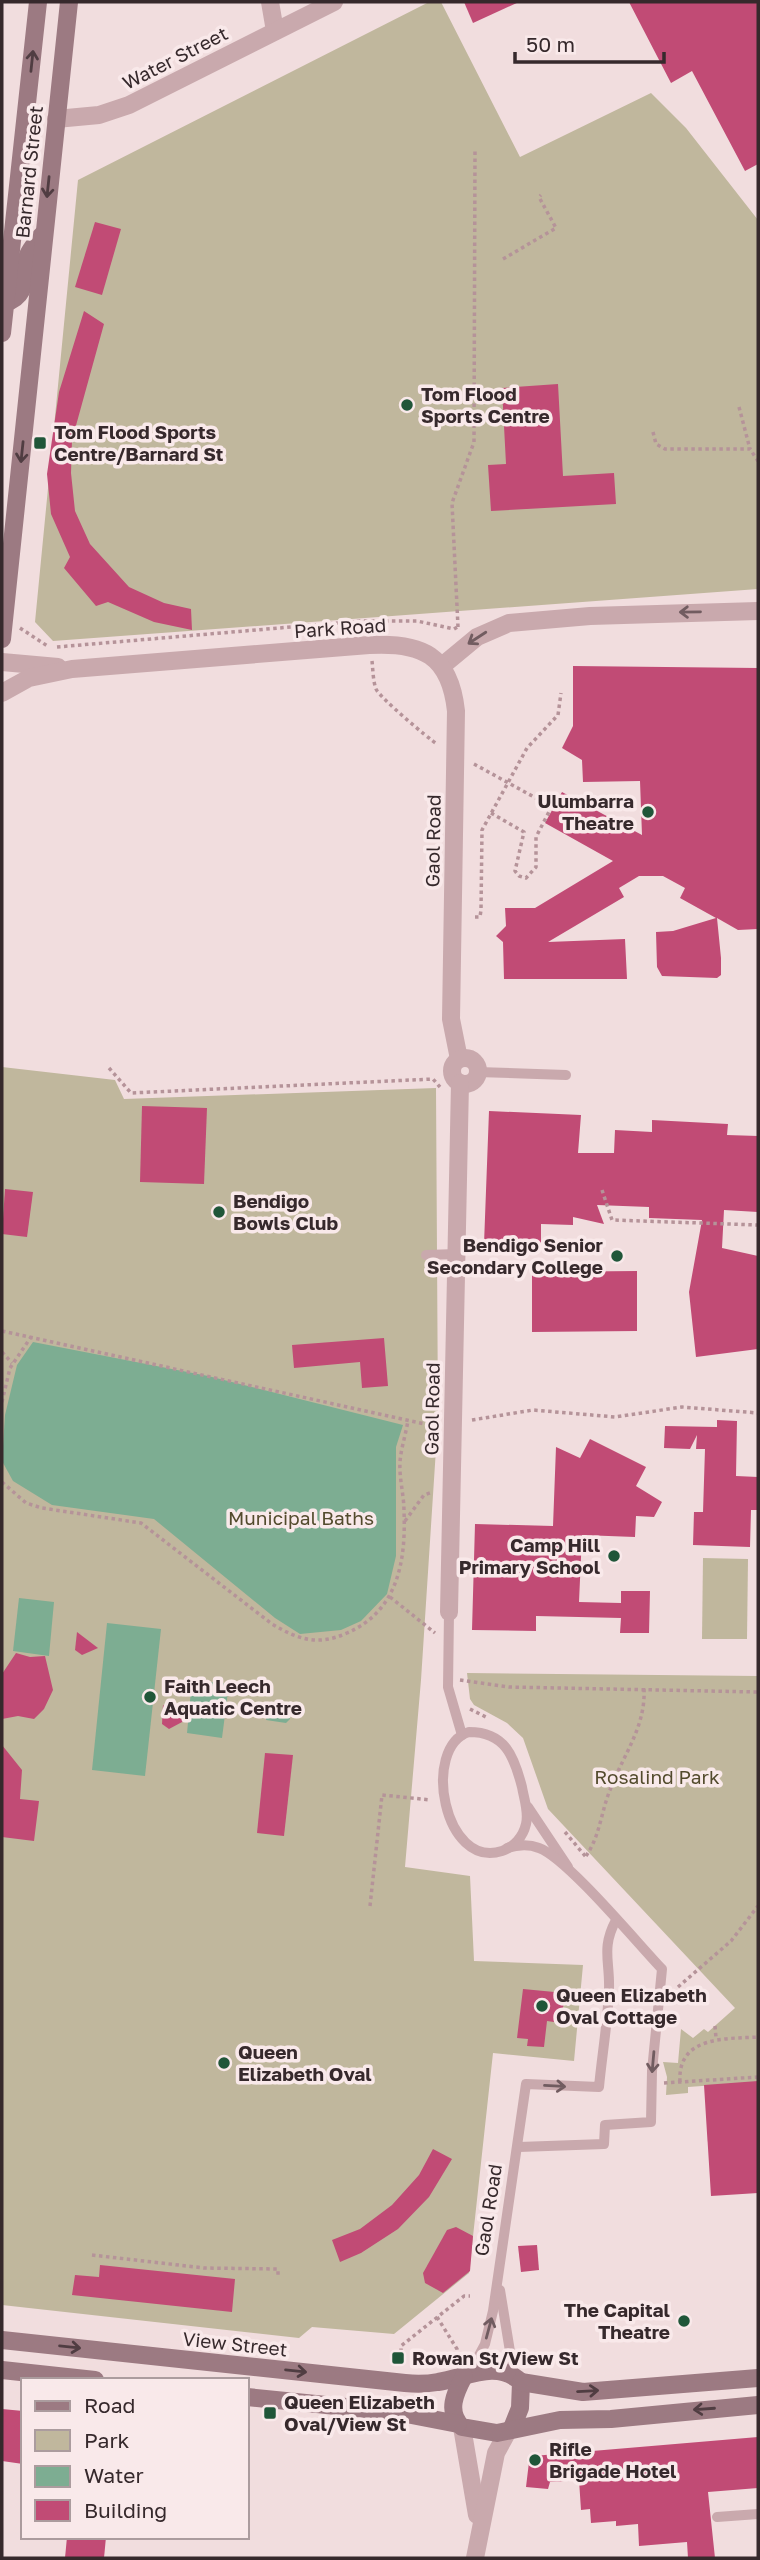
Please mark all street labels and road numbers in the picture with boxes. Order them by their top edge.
street label: Water Street [118,21,231,94]
street label: Barnard Street [10,105,47,239]
street label: Park Road [293,613,387,642]
street label: Gaol Road [420,794,445,888]
street label: Gaol Road [419,1362,444,1456]
street label: Gaol Road [469,2162,506,2258]
street label: View Street [182,2327,288,2360]

